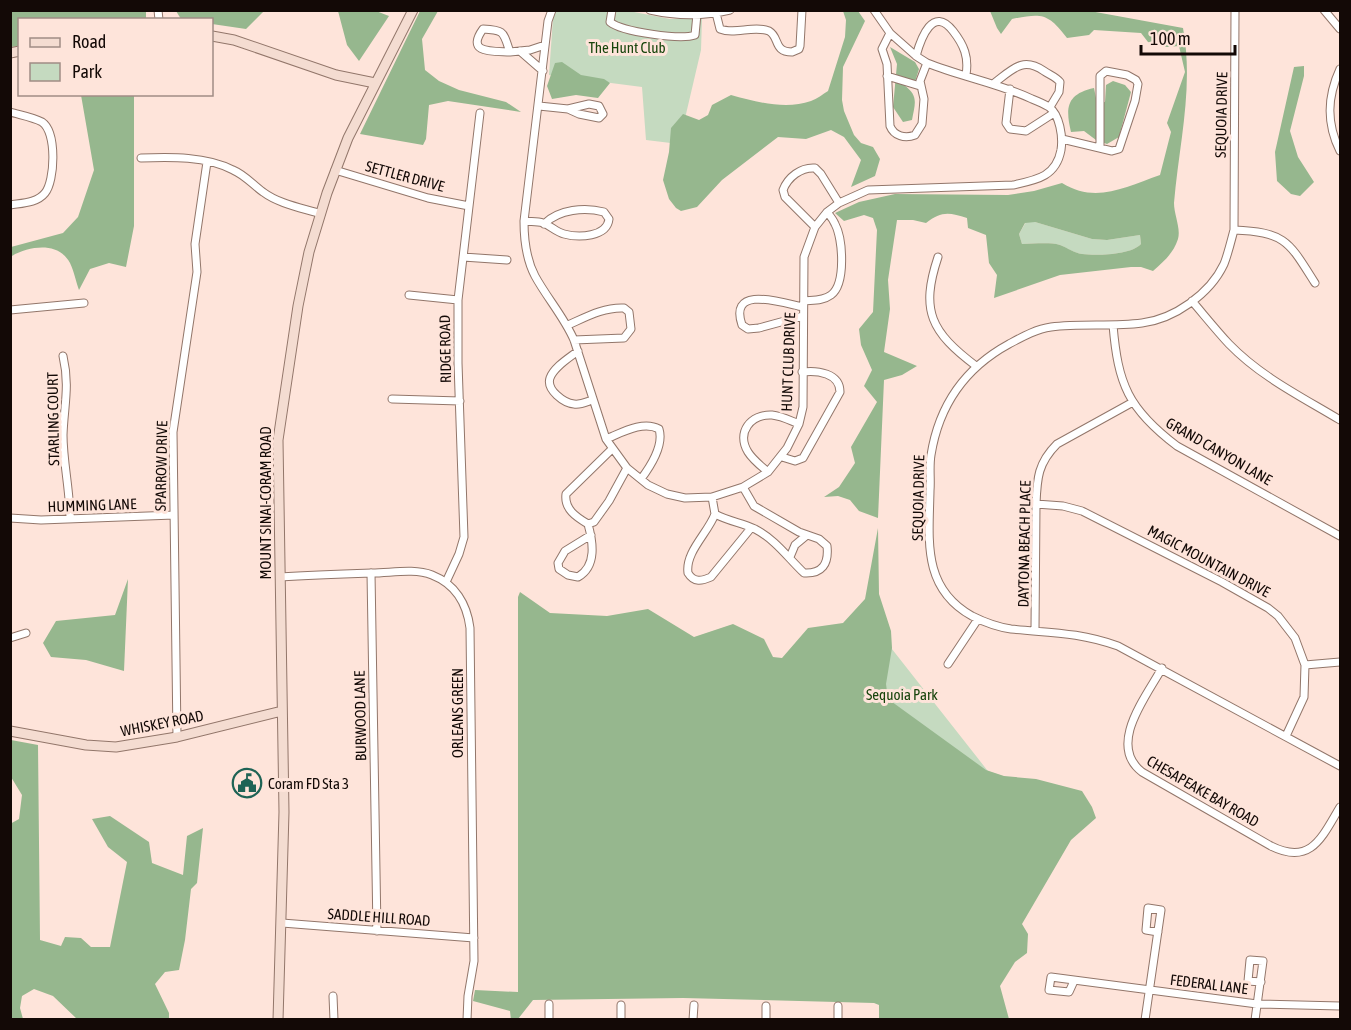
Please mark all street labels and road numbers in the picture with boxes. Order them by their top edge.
street label: SEQUOIA DRIVE [1212,71,1230,158]
street label: SETTLER DRIVE [364,157,447,195]
street label: HUNT CLUB DRIVE [778,312,798,412]
street label: RIDGE ROAD [436,315,454,383]
street label: STARLING COURT [44,372,62,466]
street label: GRAND CANYON LANE [1163,414,1275,489]
street label: SPARROW DRIVE [152,420,170,511]
street label: MOUNT SINAI-CORAM ROAD [257,426,274,580]
street label: SEQUOIA DRIVE [909,454,927,541]
street label: DAYTONA BEACH PLACE [1014,480,1034,608]
street label: HUMMING LANE [47,495,137,515]
street label: MAGIC MOUNTAIN DRIVE [1145,522,1274,601]
street label: ORLEANS GREEN [449,668,466,758]
street label: BURWOOD LANE [351,670,369,761]
street label: WHISKEY ROAD [119,707,205,739]
street label: CHESAPEAKE BAY ROAD [1144,752,1262,830]
street label: SADDLE HILL ROAD [327,905,431,929]
street label: FEDERAL LANE [1169,971,1250,997]

